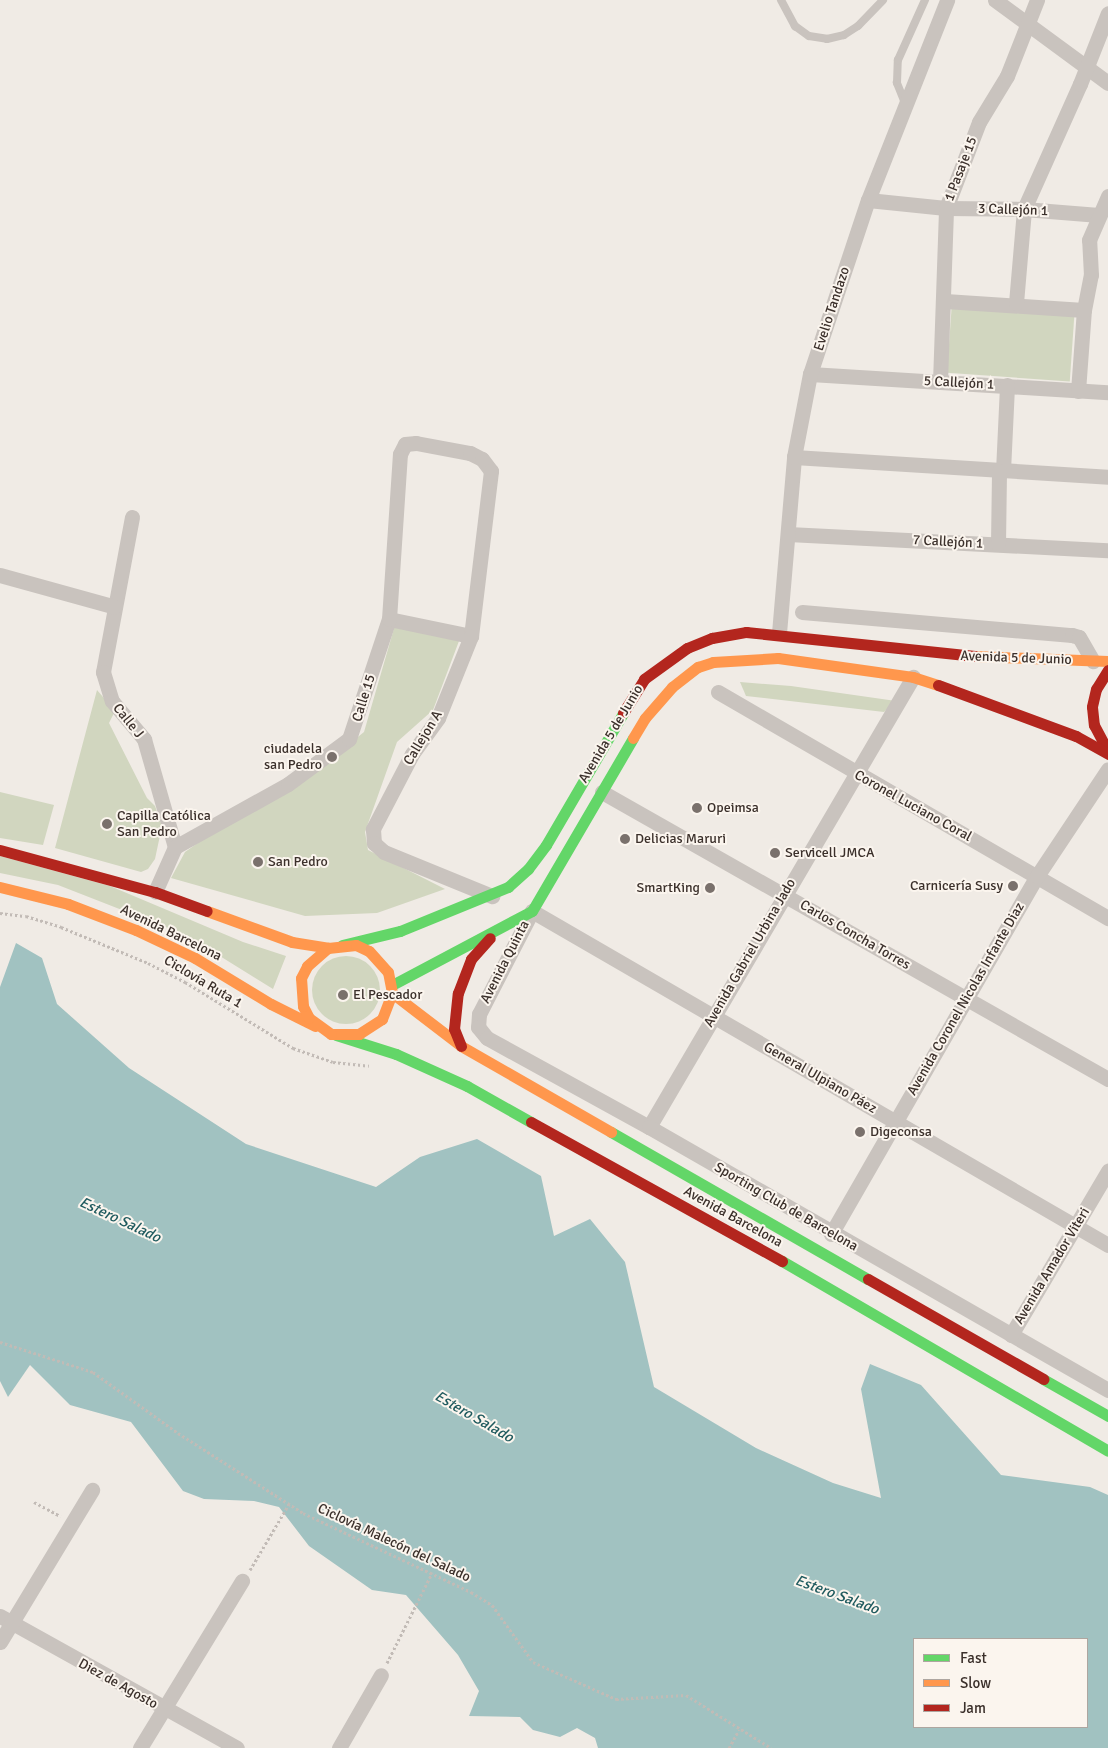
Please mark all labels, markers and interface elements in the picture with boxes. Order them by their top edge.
street label: 1 Pasaje 15 [941,134,981,204]
street label: 3 Callejón 1 [977,200,1049,220]
street label: Evelio Tandazo [810,265,854,353]
street label: 5 Callejón 1 [923,373,995,393]
street label: 7 Callejón 1 [912,532,984,552]
street label: Avenida 5 de Junio [960,648,1072,668]
street label: Calle 15 [349,672,379,724]
street label: Avenida 5 de Junio [575,682,647,786]
street label: Calle J [109,700,147,742]
street label: Callejon A [400,708,446,768]
place label: ciudadela san Pedro [264,741,322,774]
marker: ciudadela san Pedro [326,751,338,763]
street label: Coronel Luciano Coral [851,767,975,845]
place label: Opeimsa [707,800,759,816]
marker: Opeimsa [691,802,703,814]
place label: Capilla Católica San Pedro [117,808,211,840]
marker: Capilla Católica San Pedro [101,818,113,830]
place label: Delicias Maruri [635,831,726,847]
marker: Delicias Maruri [619,833,631,845]
place label: Servicell JMCA [785,845,875,861]
marker: Servicell JMCA [769,847,781,859]
place label: San Pedro [268,854,328,870]
marker: San Pedro [252,856,264,868]
street label: Avenida Gabriel Urbina Jado [701,876,799,1030]
place label: Carnicería Susy [910,878,1003,894]
place label: SmartKing [636,880,700,896]
marker: Carnicería Susy [1007,880,1019,892]
marker: SmartKing [704,882,716,894]
street label: Carlos Concha Torres [797,896,913,974]
street label: Avenida Coronel Nicolas Infante Diaz [904,900,1028,1098]
street label: Avenida Barcelona [118,901,224,965]
street label: Avenida Quinta [477,918,533,1006]
street label: Ciclovía Ruta 1 [161,952,245,1012]
place label: El Pescador [353,987,422,1003]
marker: El Pescador [337,989,349,1001]
street label: General Ulpiano Páez [761,1039,879,1117]
place label: Digeconsa [870,1124,932,1140]
marker: Digeconsa [854,1126,866,1138]
street label: Sporting Club de Barcelona [711,1159,861,1255]
street label: Avenida Barcelona [681,1183,785,1251]
water label: Estero Salado [76,1193,164,1247]
street label: Avenida Amador Viteri [1011,1205,1093,1327]
water label: Estero Salado [432,1387,516,1447]
street label: Ciclovía Malecón del Salado [315,1500,473,1586]
water label: Estero Salado [793,1572,881,1618]
legend [913,1638,1088,1728]
text: Fast [960,1649,987,1667]
street label: Diez de Agosto [75,1655,161,1713]
text: Slow [960,1674,991,1692]
text: Jam [960,1699,986,1717]

